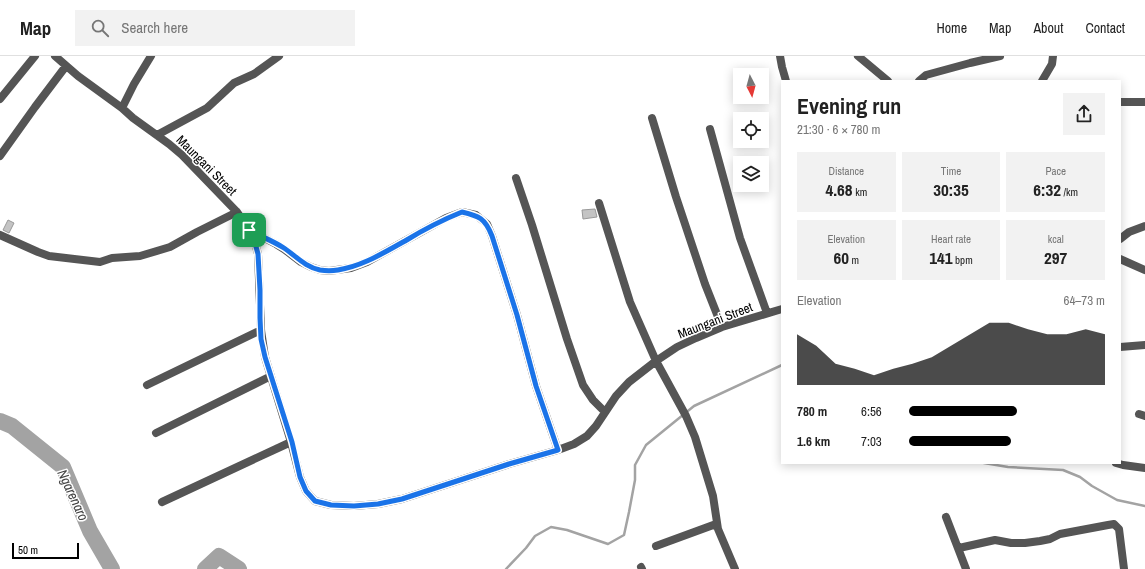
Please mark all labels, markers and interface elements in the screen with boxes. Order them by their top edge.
search box [75,10,355,46]
text: Map [20,15,51,41]
icon: search [89,17,111,39]
text: Search here [121,17,188,38]
text: Home [936,19,967,37]
text: Map [989,19,1011,37]
text: About [1033,19,1063,37]
text: Contact [1085,19,1125,37]
north arrow [733,68,769,104]
map controls [733,68,769,192]
text: Evening run [797,91,901,121]
button: share [1063,93,1105,135]
button: locate [733,112,769,148]
text: 21:30 · 6 × 780 m [797,121,880,138]
street label: Maungani Street [173,131,241,199]
button: layers [733,156,769,192]
text: Distance [829,164,864,178]
text: Time [941,164,961,178]
text: Pace [1045,164,1066,178]
text: 4.68 [825,178,853,201]
text: 30:35 [933,178,969,201]
text: 6:32 [1033,178,1061,201]
text: km [853,185,867,199]
text: /km [1061,185,1078,199]
pin [232,213,266,247]
icon: arrive [238,219,260,241]
text: Elevation [828,232,865,246]
text: Heart rate [931,232,971,246]
text: kcal [1048,232,1064,246]
text: 60 [834,246,849,269]
text: 141 [929,246,953,269]
text: 297 [1044,246,1067,269]
text: m [849,253,859,267]
text: bpm [953,253,973,267]
text: Elevation [797,292,841,309]
text: 64–73 m [1064,292,1105,309]
street label: Maungani Street [675,298,755,343]
text: 780 m [797,403,827,420]
text: 6:56 [861,403,882,420]
text: 1.6 km [797,433,830,450]
text: 7:03 [861,433,882,450]
water label: Ngarenaro [53,467,93,523]
scale bar [12,541,79,560]
text: 50 m [18,543,38,557]

